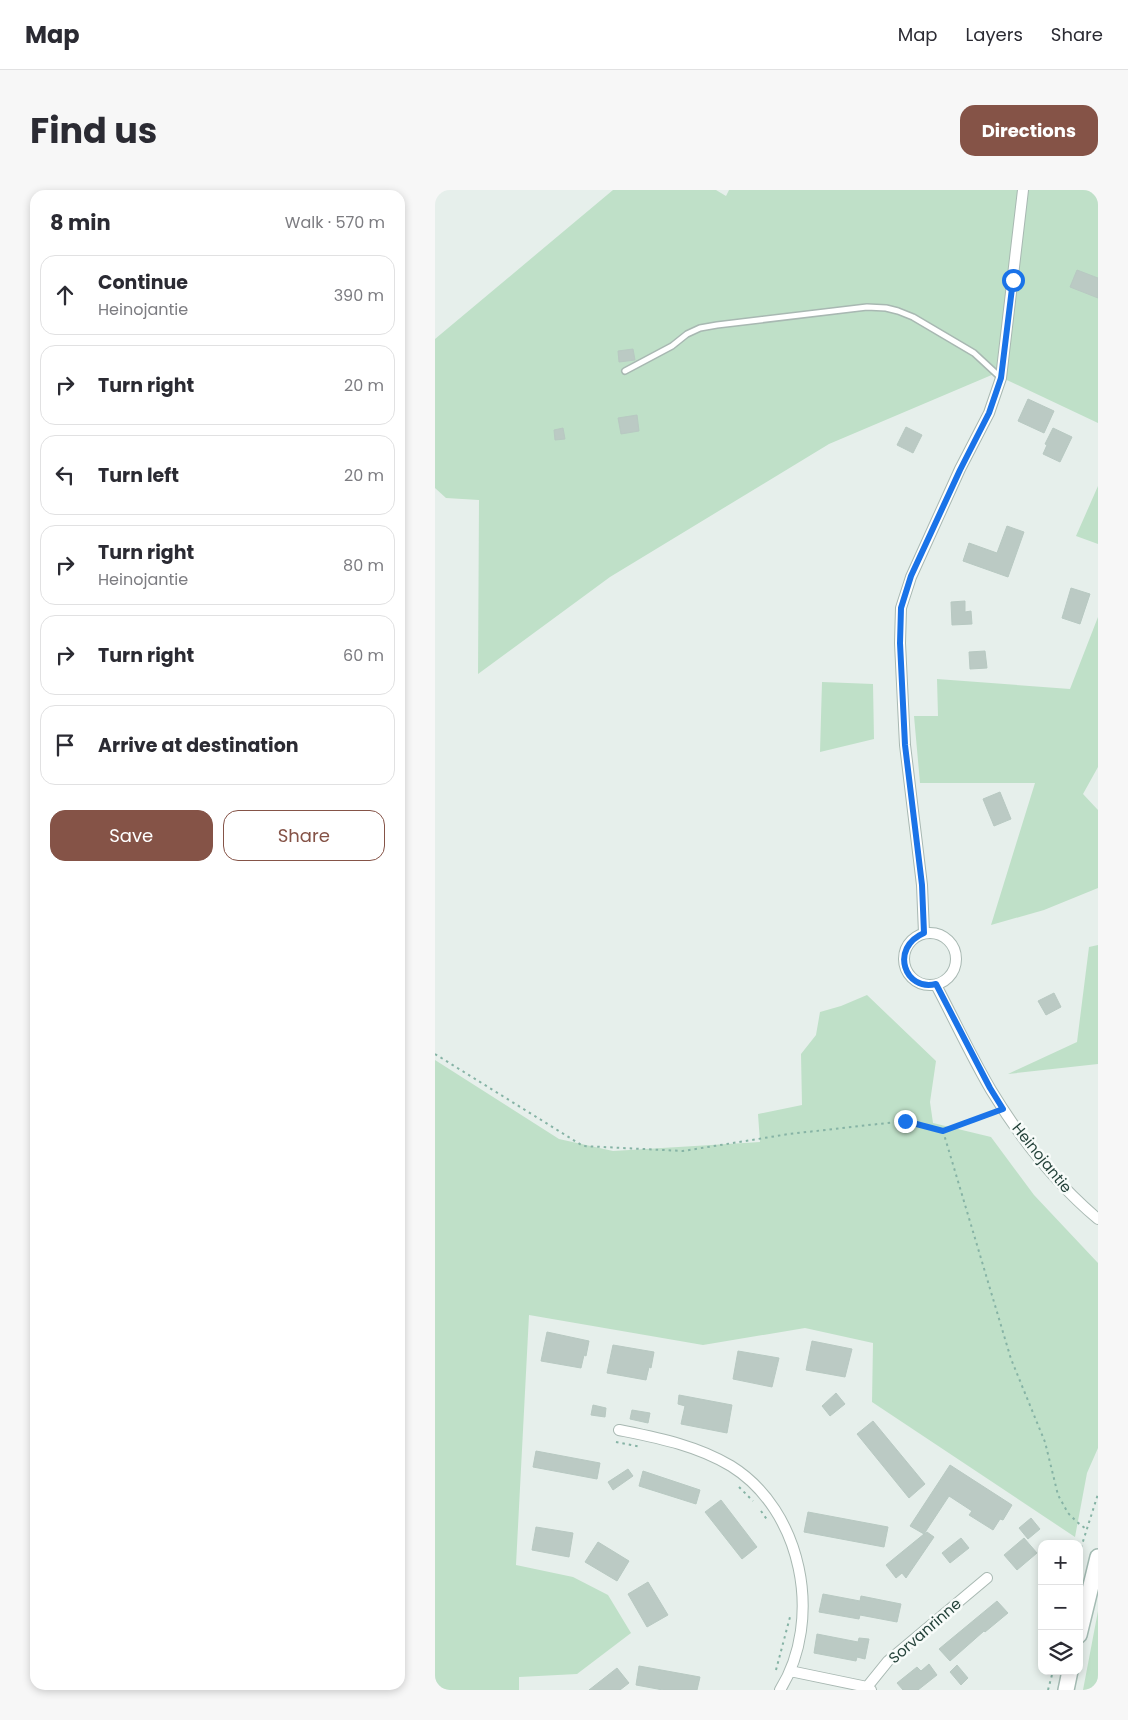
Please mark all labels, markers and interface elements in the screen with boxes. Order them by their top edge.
text: Map [25,18,80,51]
text: Map [898,22,938,47]
text: Layers [966,22,1023,47]
text: Share [1051,22,1103,47]
button: Directions [960,105,1098,156]
text: Find us [30,106,157,155]
text: 8 min [50,208,111,237]
text: Walk · 570 m [285,211,385,234]
text: Continue [98,269,188,296]
route start [1002,269,1025,292]
icon: ahead [51,281,79,309]
text: 390 m [334,284,384,307]
text: Heinojantie [98,298,188,321]
icon: right [51,371,79,399]
text: Turn right [98,372,194,399]
text: 20 m [344,374,384,397]
icon: left [51,461,79,489]
text: Turn left [98,462,179,489]
text: 20 m [344,464,384,487]
text: Turn right [98,539,194,566]
icon: right [51,551,79,579]
text: 80 m [343,554,384,577]
text: Heinojantie [98,568,188,591]
icon: right [51,641,79,669]
text: Turn right [98,642,194,669]
text: 60 m [343,644,384,667]
icon: arrive [51,731,79,759]
text: Arrive at destination [98,732,299,759]
button: Save [50,810,213,861]
button: Share [223,810,385,861]
route end [894,1110,917,1133]
street label: Heinojantie [1008,1118,1077,1197]
map controls [1038,1540,1083,1675]
button: + [1038,1540,1083,1585]
button: − [1038,1585,1083,1630]
street label: Sorvanrinne [884,1593,966,1668]
button: layers [1038,1630,1083,1675]

